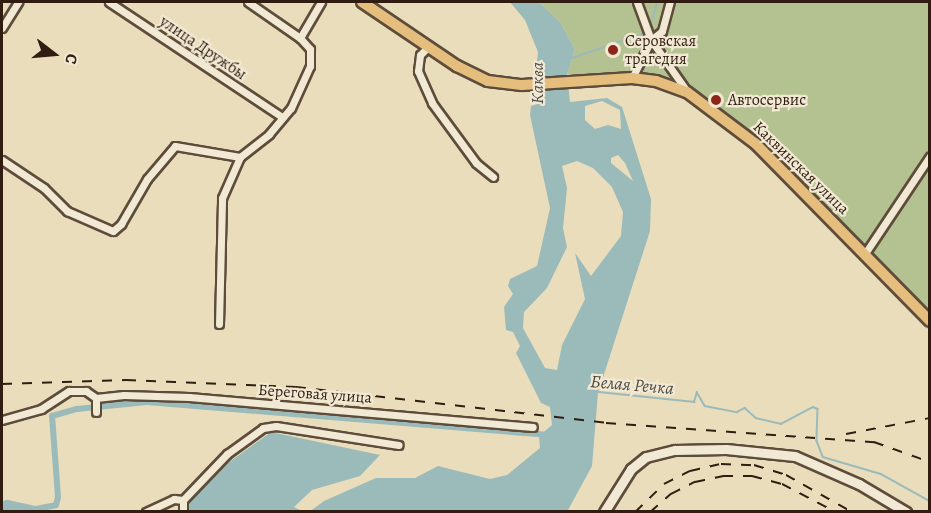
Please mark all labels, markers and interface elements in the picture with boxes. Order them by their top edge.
street label: улица Дружбы [156,12,250,84]
north arrow [24,24,84,84]
place label: Серовская трагедия [625,31,696,69]
marker: Серовская трагедия [606,43,620,57]
text: С [59,51,83,67]
water label: Каква [526,62,548,104]
place label: Автосервис [728,90,806,110]
marker: Автосервис [709,93,723,107]
street label: Каквинская улица [749,117,853,219]
water label: Белая Речка [589,371,675,399]
street label: Береговая улица [257,380,373,408]

